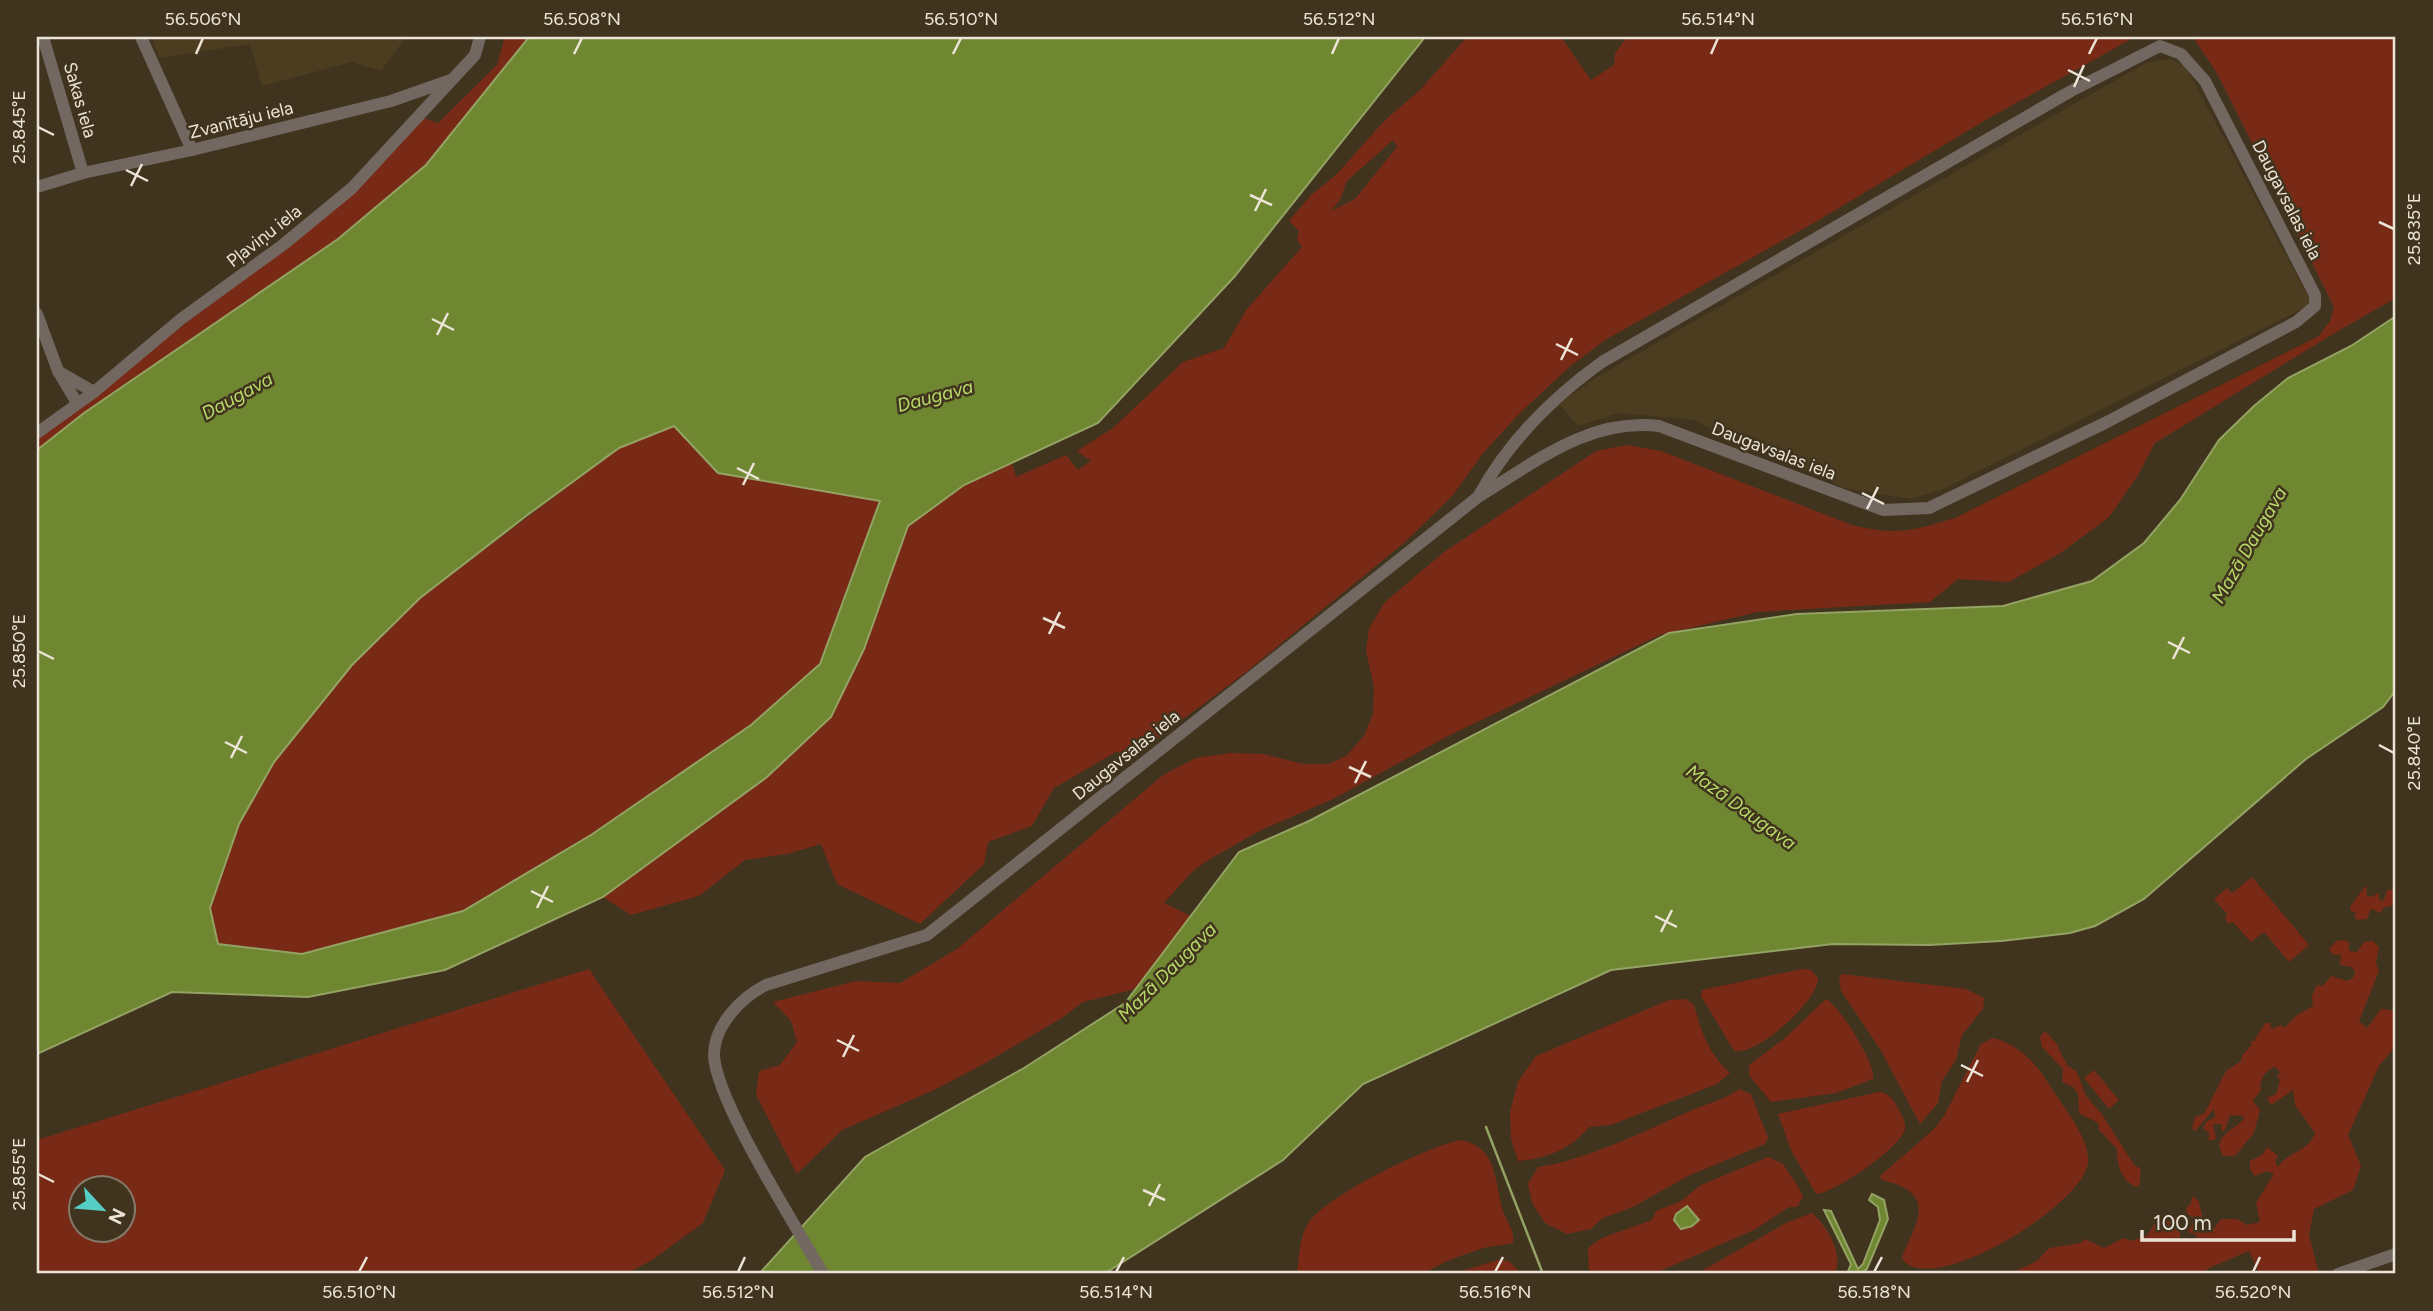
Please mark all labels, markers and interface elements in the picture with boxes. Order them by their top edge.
text: 56.506°N [165,8,241,30]
text: 56.508°N [543,8,621,30]
text: 56.510°N [924,8,998,30]
text: 56.512°N [1303,8,1375,30]
text: 56.514°N [1681,8,1755,30]
text: 56.516°N [2061,8,2133,30]
street label: Sakas iela [59,60,101,140]
text: 25.845°E [8,90,30,164]
street label: Zvanītāju iela [187,96,295,144]
street label: Daugavsalas iela [2247,137,2327,263]
text: 25.835°E [2403,193,2425,265]
street label: Pļaviņu iela [222,200,306,272]
water label: Daugava [197,367,277,425]
water label: Daugava [894,375,976,417]
street label: Daugavsalas iela [1709,417,1839,485]
water label: Mazā Daugava [2206,483,2292,607]
text: 25.850°E [8,614,30,688]
street label: Daugavsalas iela [1068,705,1184,805]
text: 25.840°E [2403,715,2425,791]
water label: Mazā Daugava [1682,759,1800,855]
water label: Mazā Daugava [1113,918,1221,1026]
text: 25.855°E [8,1137,30,1211]
north arrow [66,1174,136,1244]
scale bar [2142,1199,2295,1243]
text: N [103,1205,130,1228]
text: 100 m [2153,1210,2212,1235]
text: 56.510°N [322,1281,396,1303]
text: 56.512°N [702,1281,774,1303]
text: 56.514°N [1079,1281,1153,1303]
text: 56.516°N [1459,1281,1531,1303]
text: 56.518°N [1837,1281,1911,1303]
text: 56.520°N [2215,1281,2291,1303]

